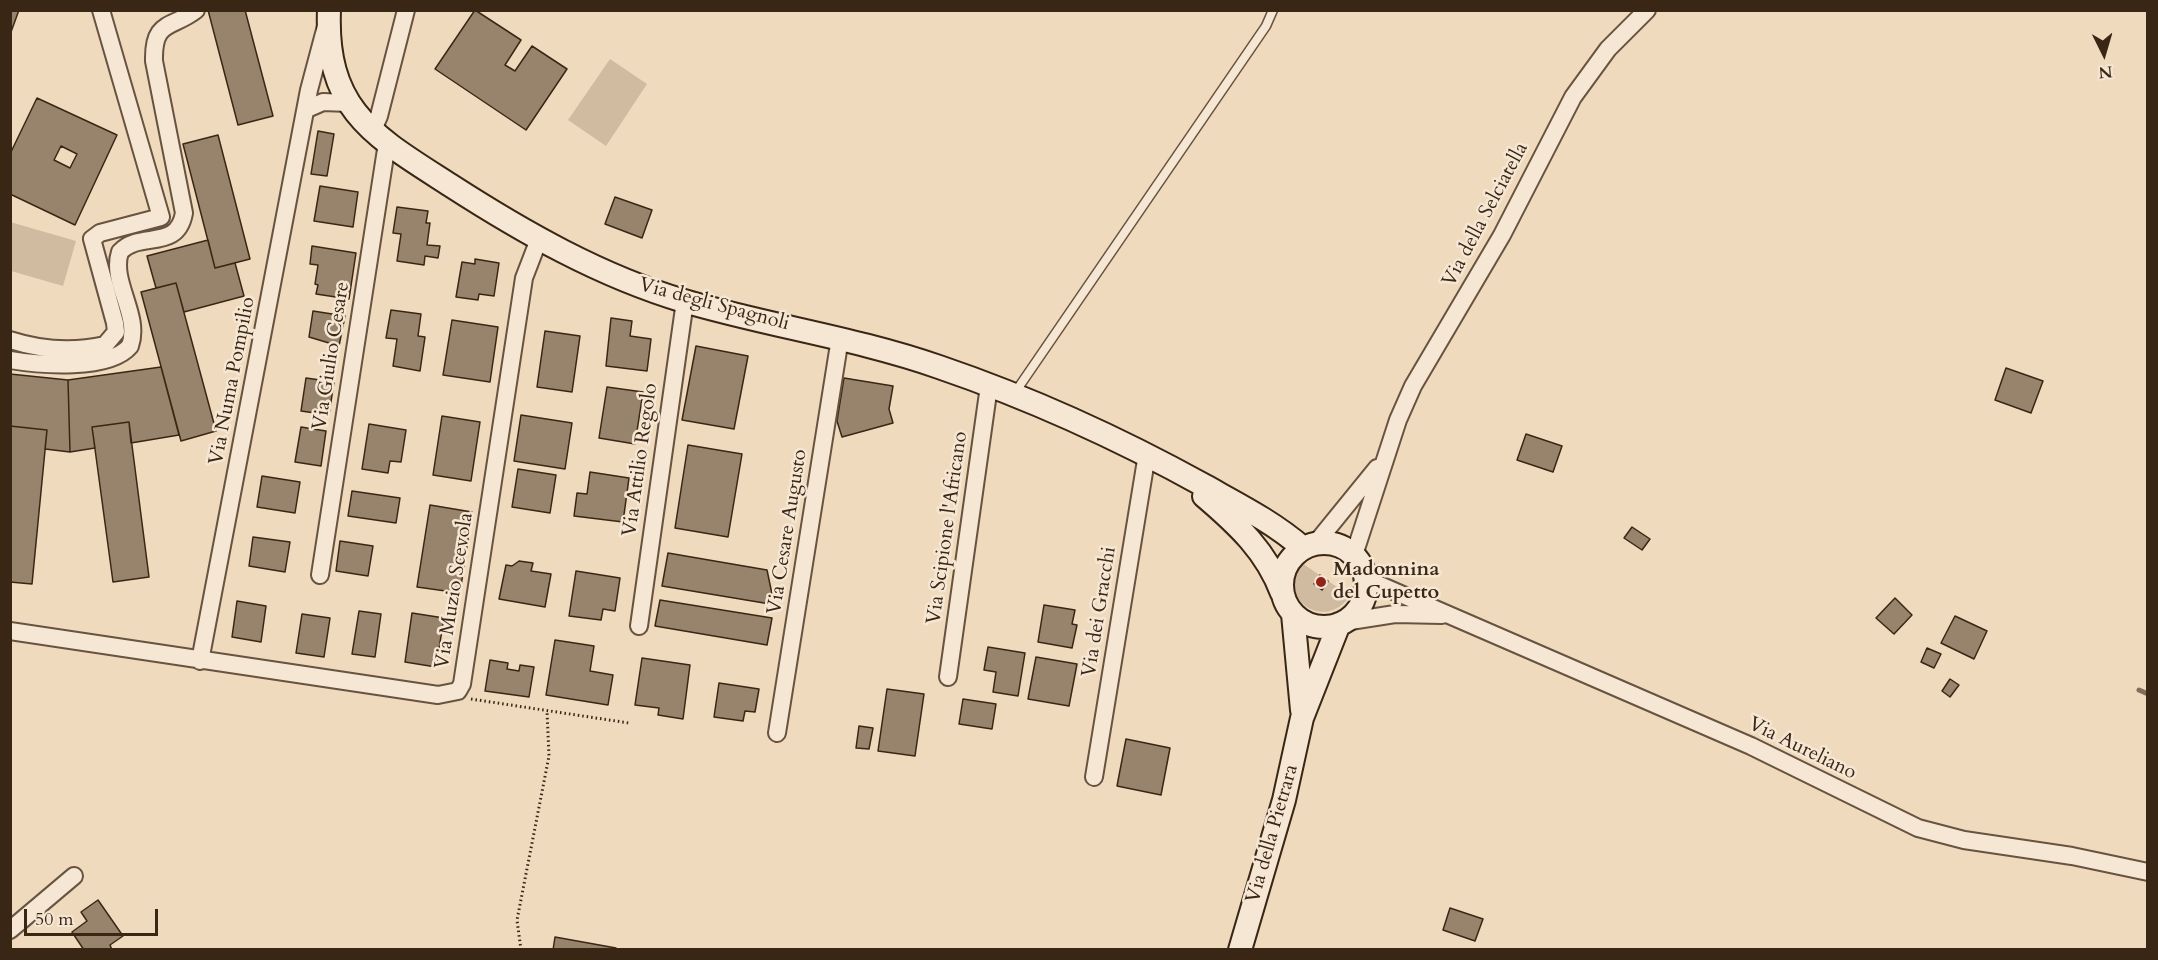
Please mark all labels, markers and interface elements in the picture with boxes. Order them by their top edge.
north arrow [2074,24,2134,84]
text: N [2098,60,2113,83]
street label: Via della Selciatella [1438,139,1534,291]
street label: Via degli Spagnoli [636,273,792,337]
street label: Via Giulio Cesare [308,280,356,432]
street label: Via Numa Pompilio [205,295,261,467]
street label: Via Attilio Regolo [618,382,664,538]
street label: Via Scipione l'Africano [923,430,973,626]
street label: Via Cesare Augusto [763,448,813,616]
street label: Via Muzio Scevola [431,511,479,671]
street label: Via dei Gracchi [1078,545,1122,679]
place label: Madonnina del Cupetto [1333,558,1439,605]
marker: Madonnina del Cupetto [1314,575,1328,589]
street label: Via Aureliano [1744,712,1860,786]
street label: Via della Pietrara [1242,762,1304,906]
scale bar [27,897,160,935]
text: 50 m [35,907,74,932]

